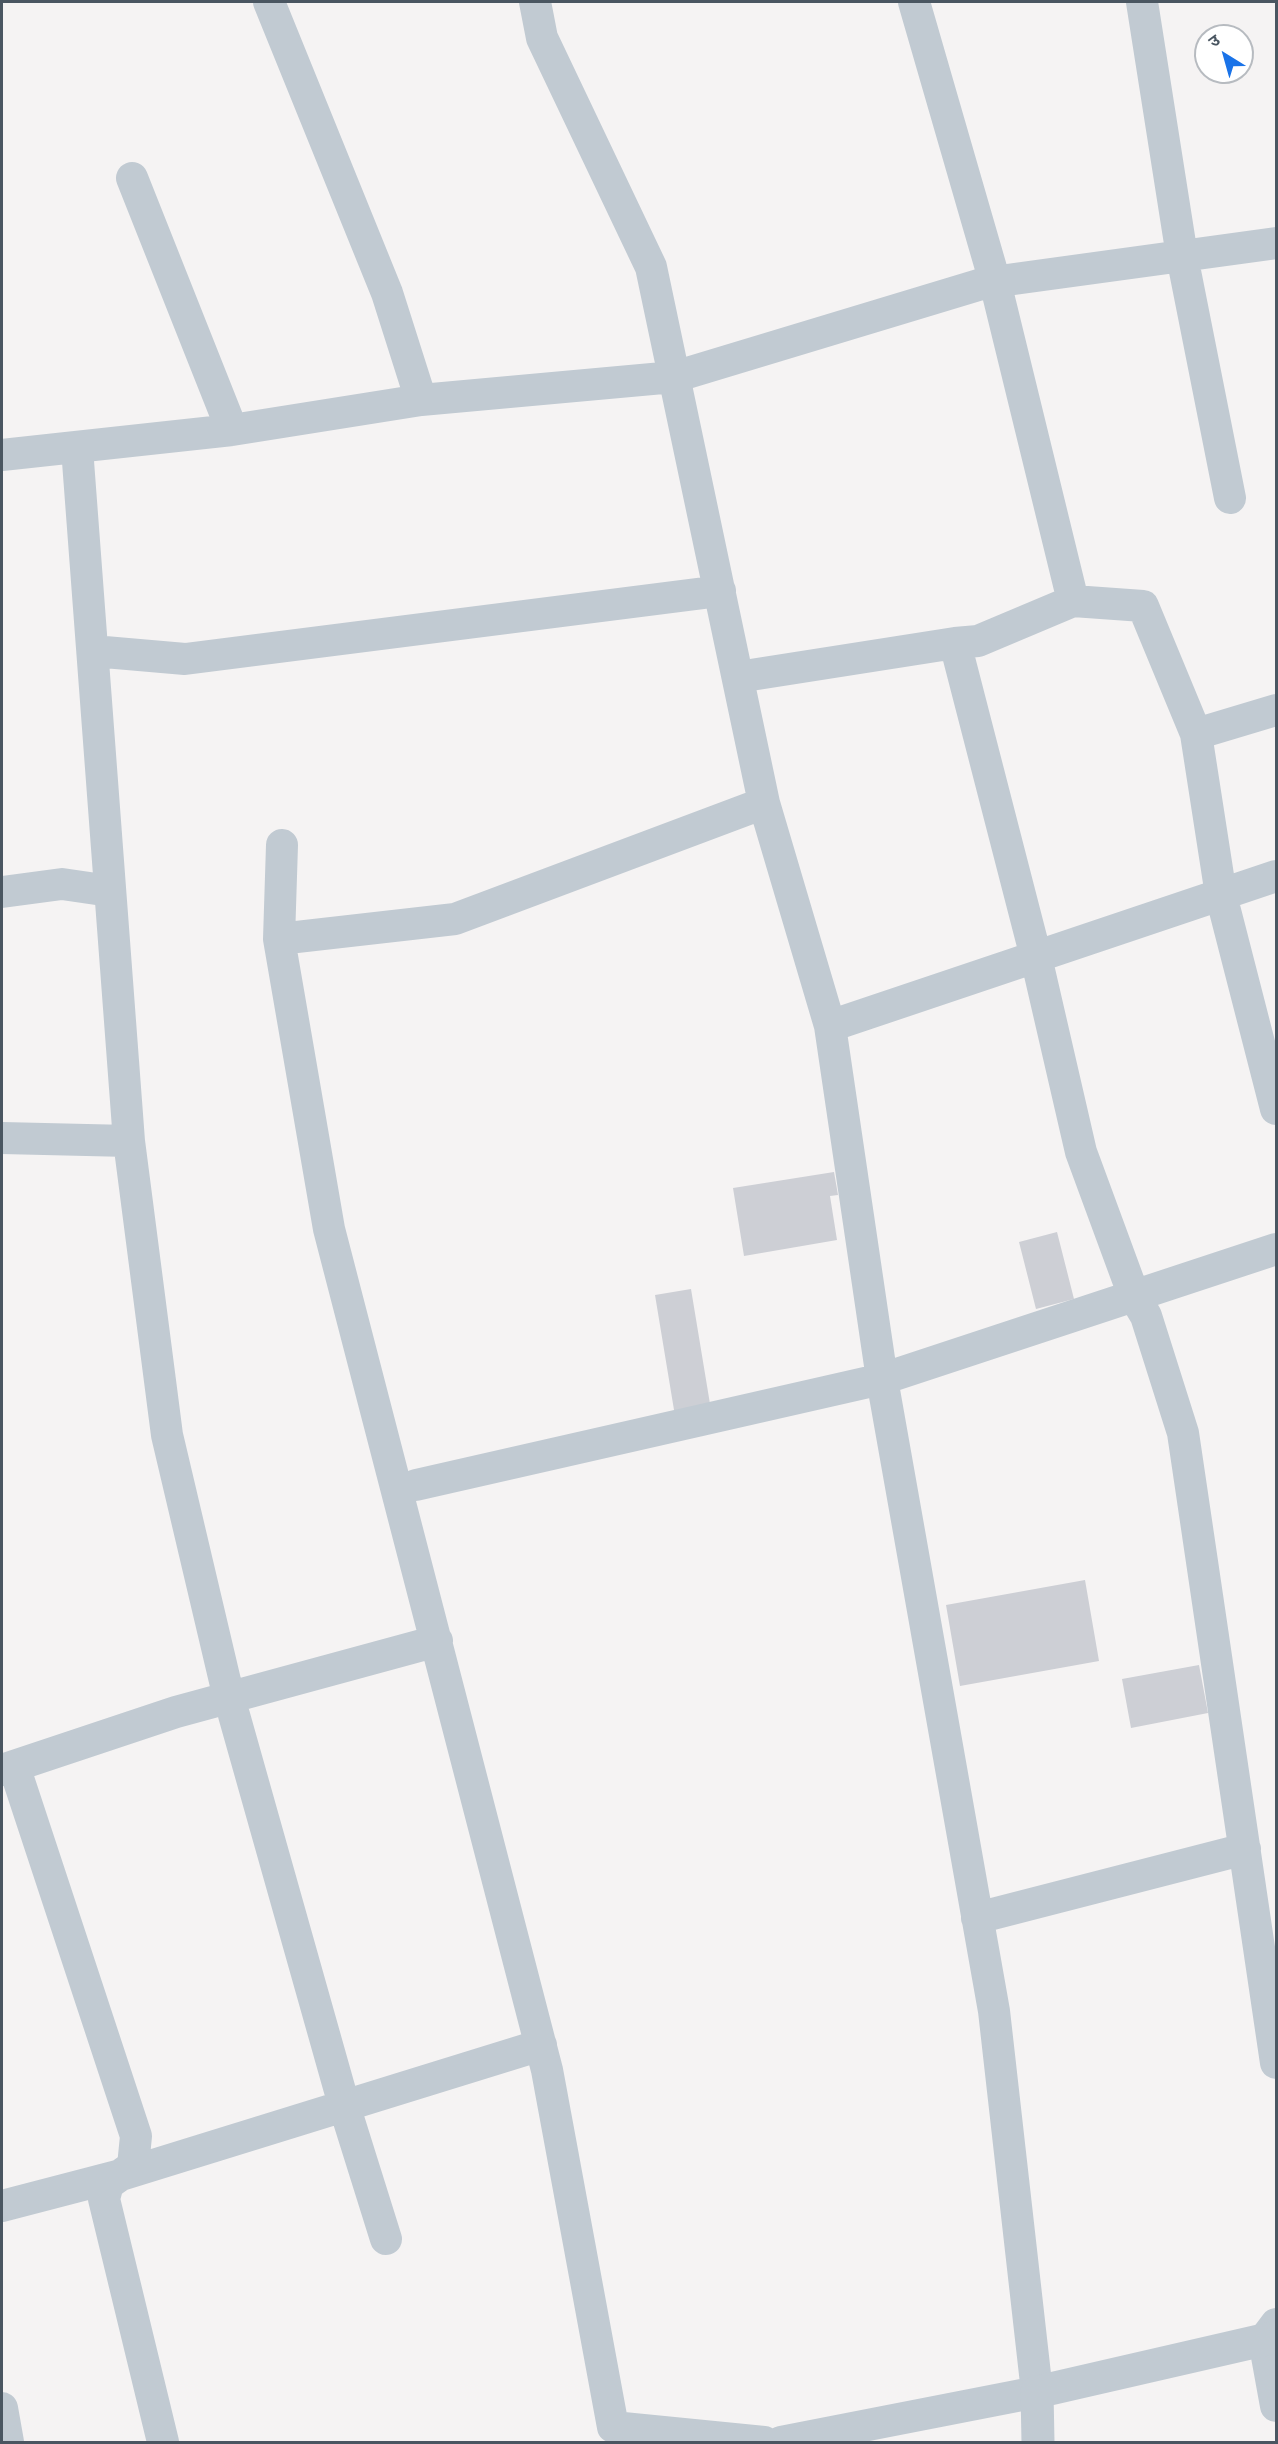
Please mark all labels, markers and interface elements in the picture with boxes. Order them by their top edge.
north arrow [1194,24,1254,84]
text: उ [1205,30,1224,51]

